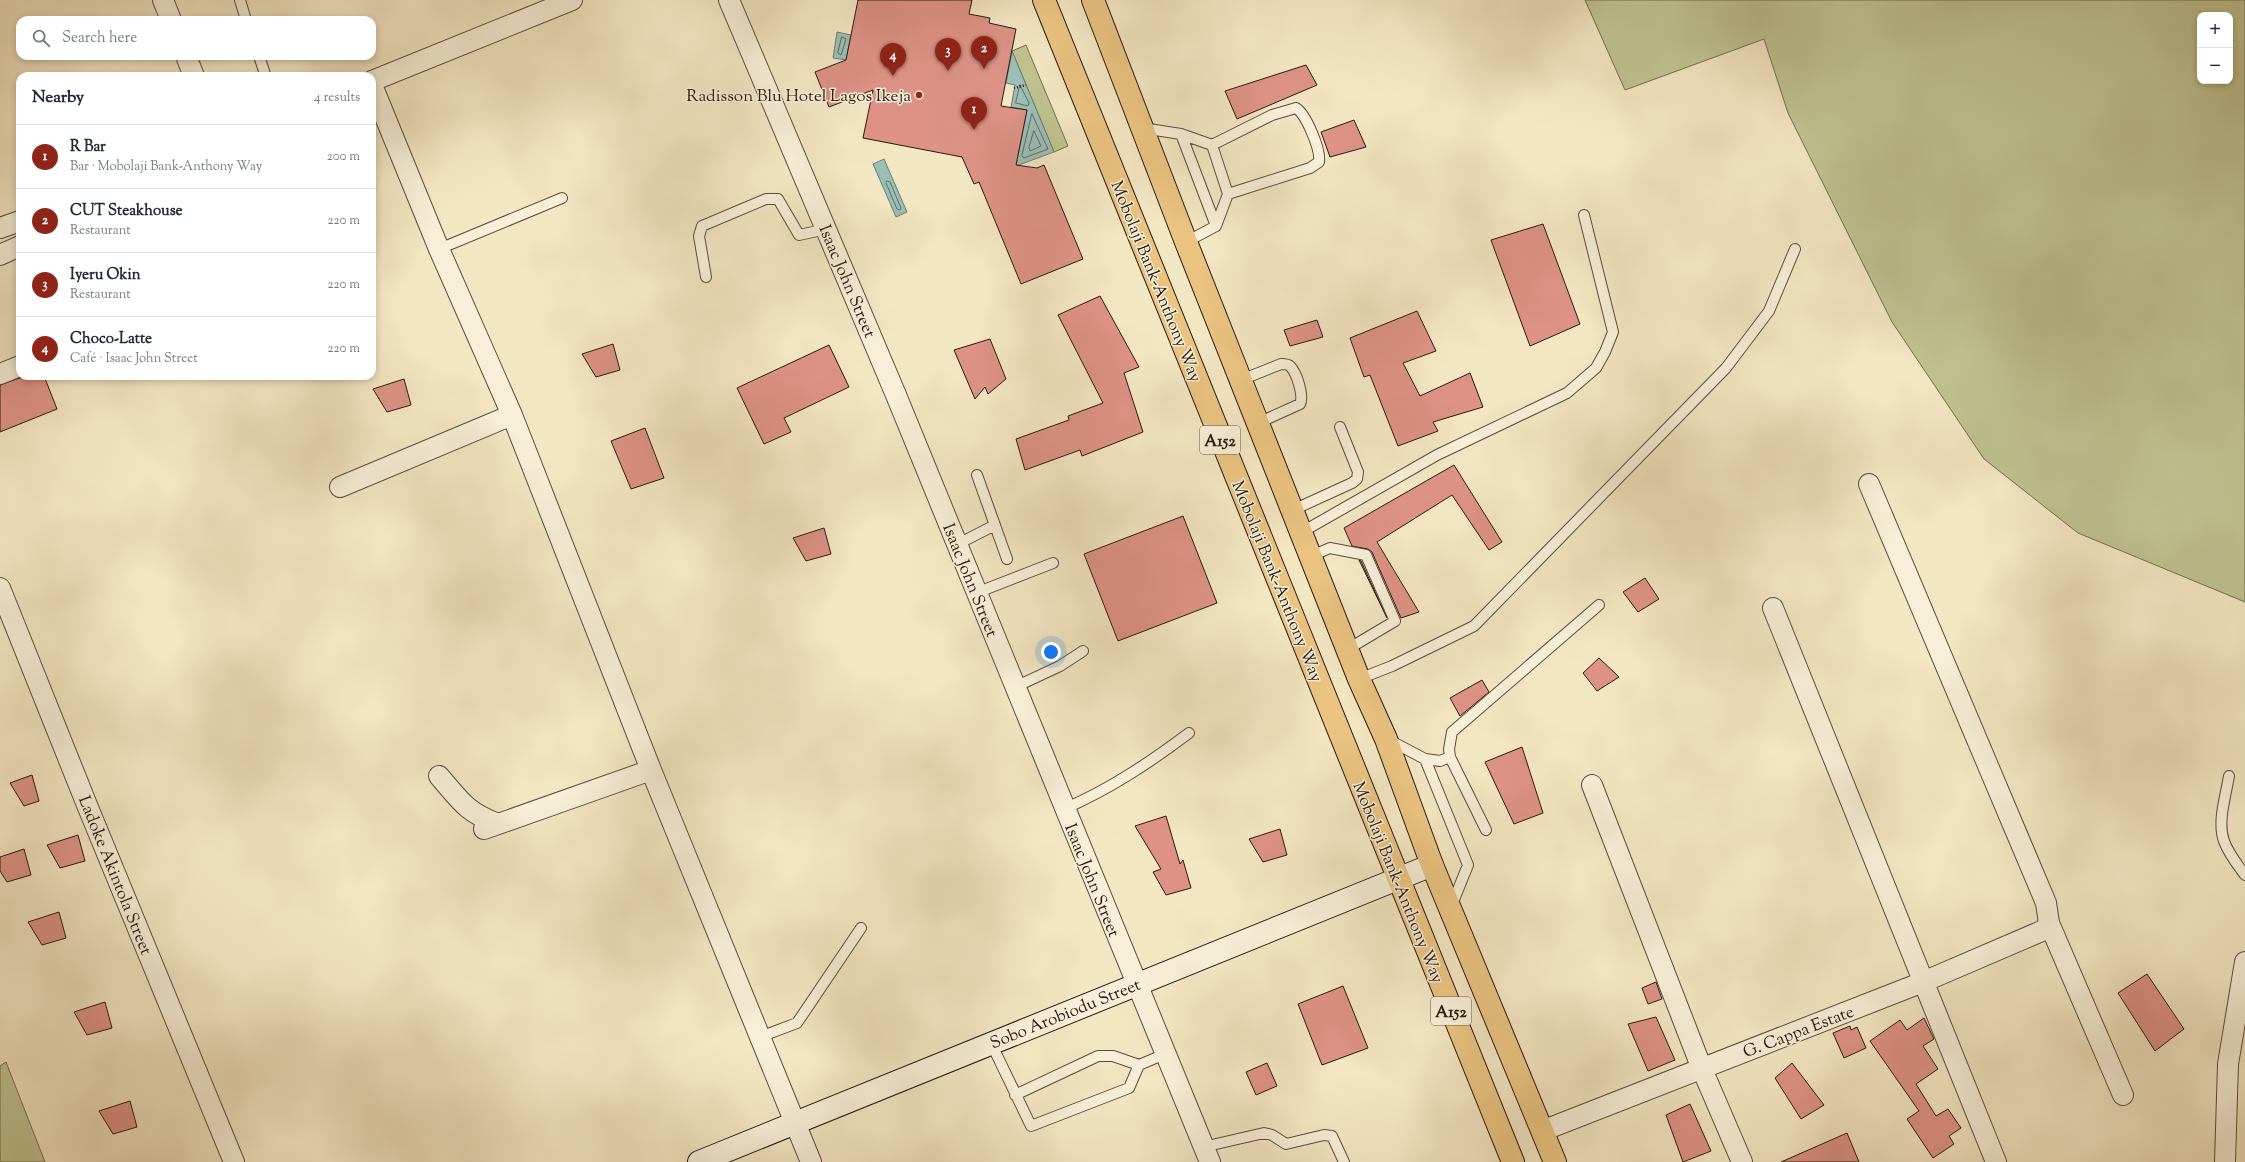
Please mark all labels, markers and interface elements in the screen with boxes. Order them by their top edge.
map controls [2197,12,2233,84]
button: + [2197,12,2233,48]
search box [16,16,376,60]
icon: search [30,27,52,49]
text: Search here [62,28,137,49]
pin: 2 [971,36,997,69]
pin: 3 [935,38,961,71]
pin: 4 [880,43,906,76]
button: − [2197,48,2233,84]
place label: Radisson Blu Hotel Lagos Ikeja [686,85,911,109]
text: Nearby [32,86,84,110]
text: 4 results [314,89,360,107]
marker: Radisson Blu Hotel Lagos Ikeja [914,90,924,100]
pin: 1 [961,97,987,130]
text: R Bar [70,137,106,158]
text: 1 [43,148,47,166]
text: 200 m [327,148,360,166]
text: Bar · Mobolaji Bank-Anthony Way [70,158,262,176]
street label: Mobolaji Bank-Anthony Way [1104,177,1207,387]
text: CUT Steakhouse [70,201,183,222]
text: 2 [42,212,48,230]
text: 220 m [327,212,360,230]
text: Restaurant [70,222,131,240]
street label: Isaac John Street [812,222,881,342]
text: Iyeru Okin [70,265,141,286]
text: 3 [42,276,48,294]
text: 220 m [327,276,360,294]
text: Restaurant [70,286,131,304]
text: Choco-Latte [70,329,152,350]
text: 4 [42,340,48,358]
text: 220 m [327,340,360,358]
text: Café · Isaac John Street [70,350,198,368]
road number: A152 [1200,426,1240,454]
street label: Mobolaji Bank-Anthony Way [1225,477,1328,687]
street label: Isaac John Street [935,520,1003,641]
your location [1041,642,1061,662]
street label: Mobolaji Bank-Anthony Way [1346,778,1449,988]
street label: Ladoke Akintola Street [71,792,157,959]
street label: Isaac John Street [1057,820,1125,941]
street label: Sobo Arobiodu Street [987,974,1145,1056]
road number: A152 [1431,997,1471,1025]
street label: G. Cappa Estate [1740,1001,1858,1065]

